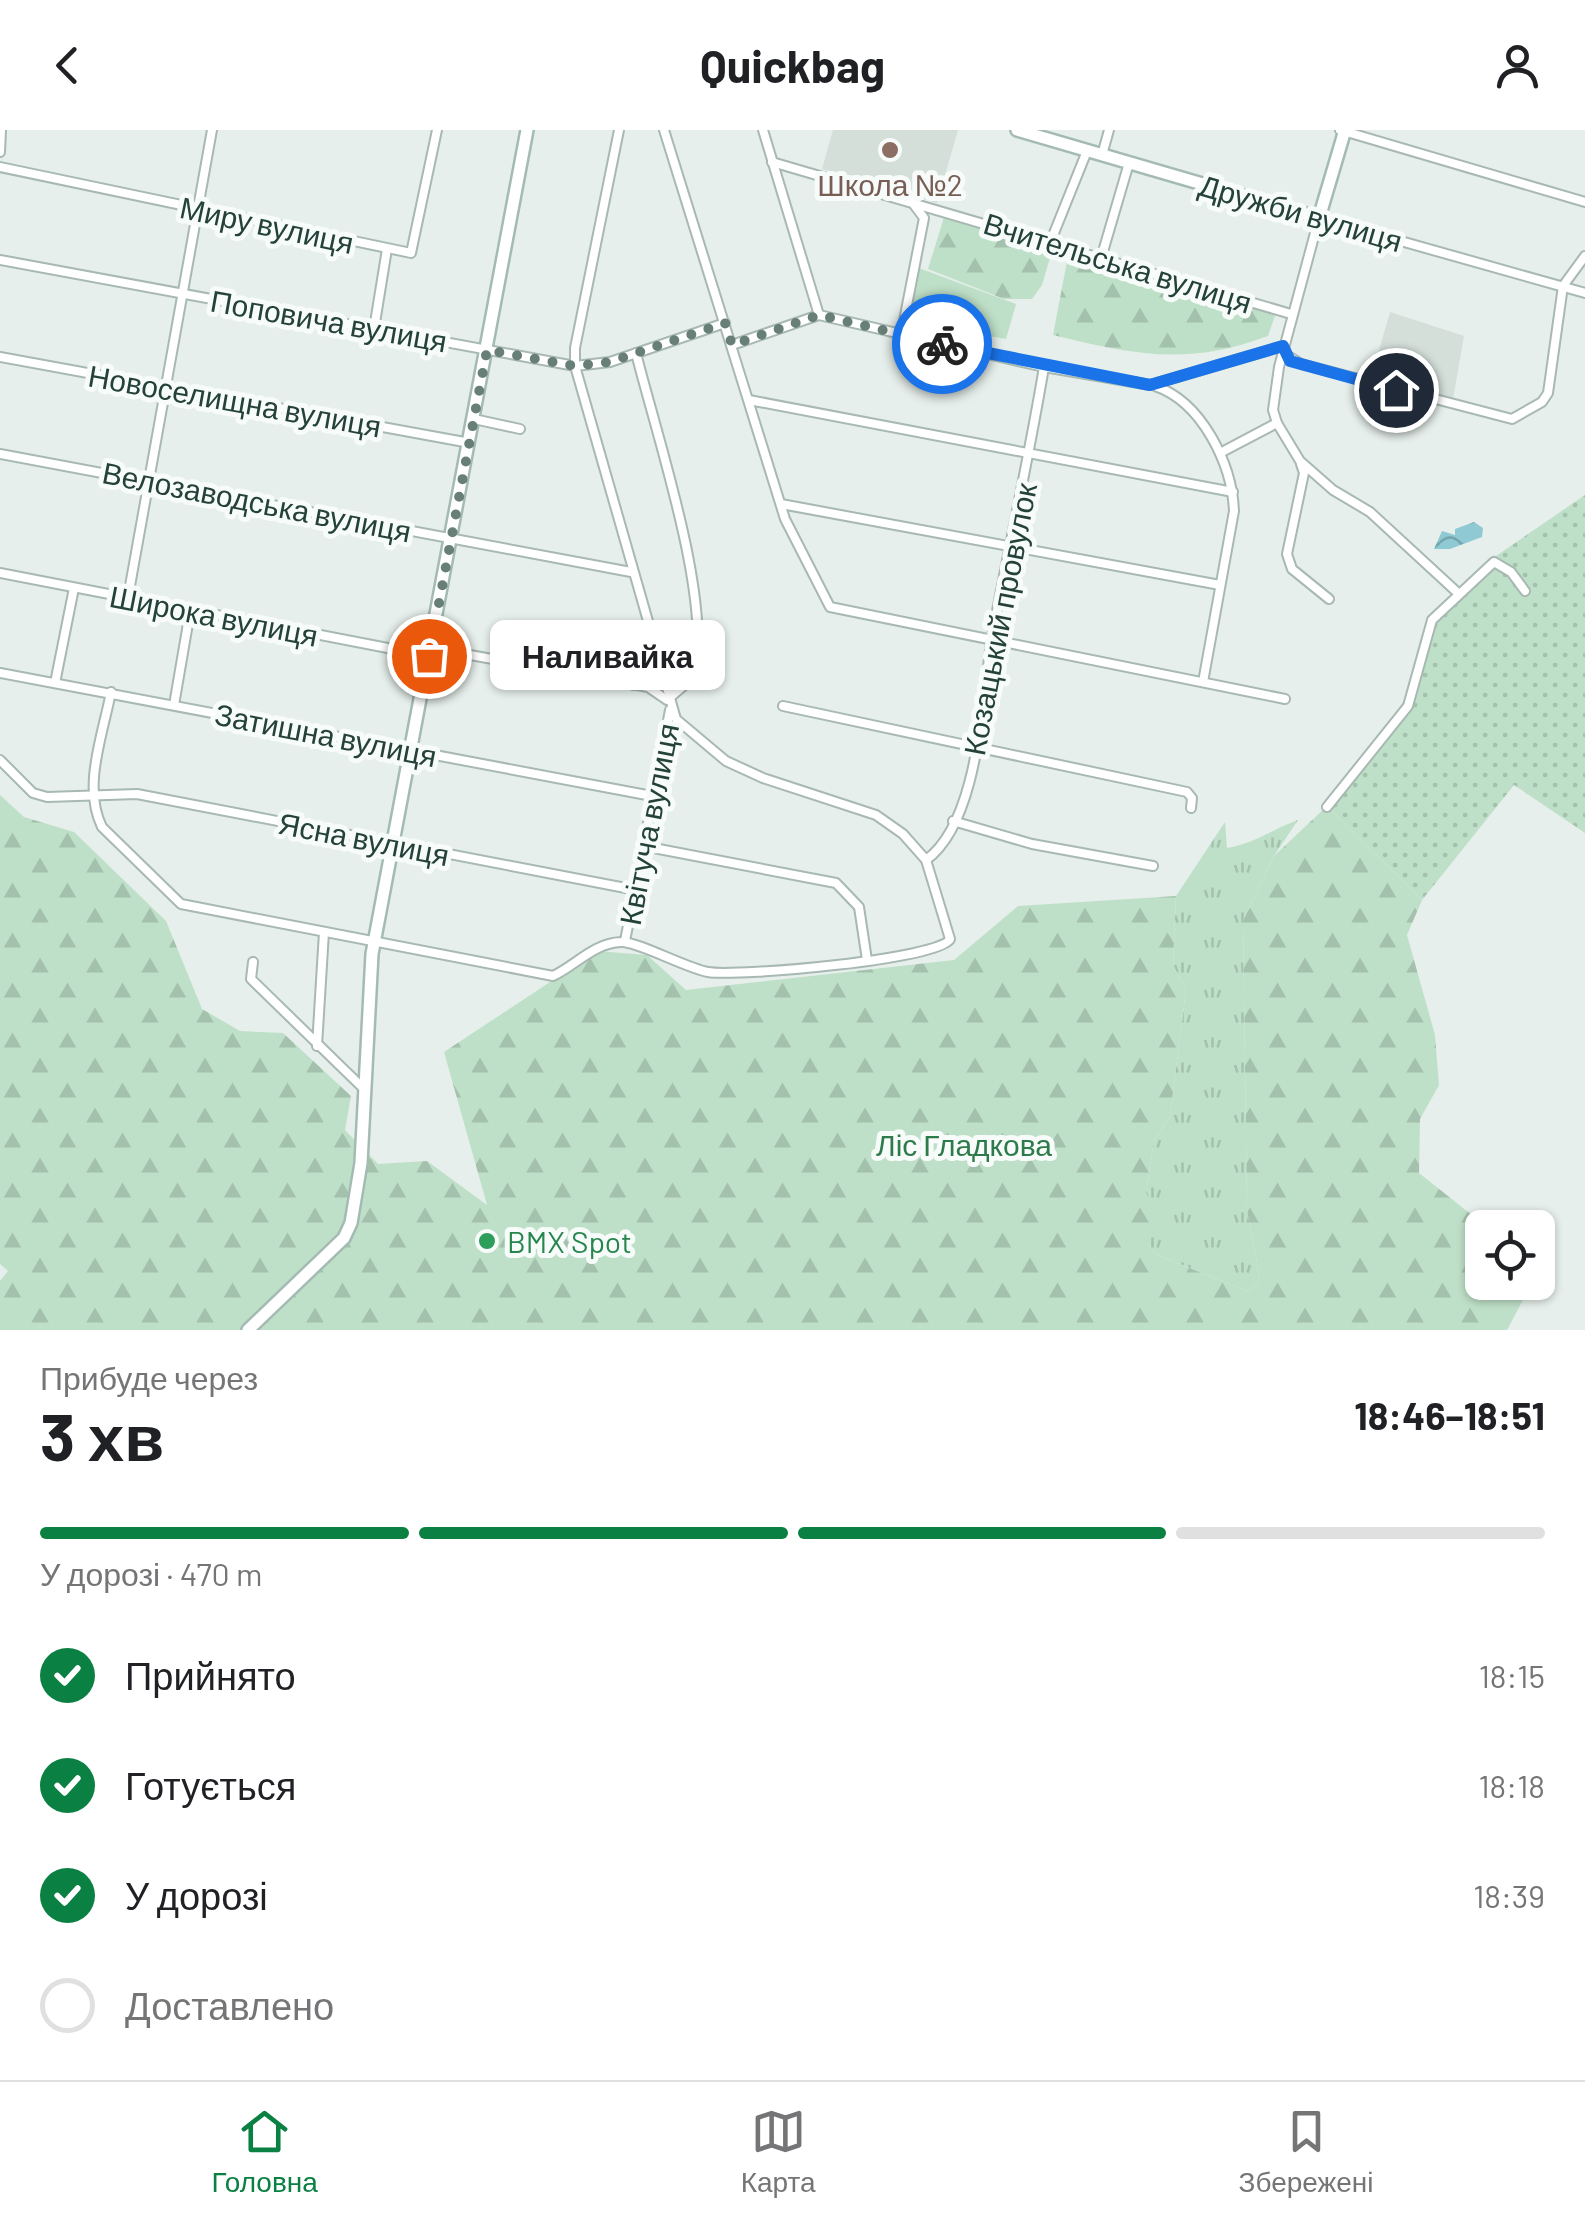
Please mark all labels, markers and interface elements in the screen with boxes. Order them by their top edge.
icon: back [40,38,95,93]
text: Quickbag [700,38,885,92]
icon: person [1490,38,1545,93]
marker: Школа №2 [879,139,901,161]
place label: Школа №2 [817,166,963,202]
street label: Дружби вулиця [1195,166,1407,258]
street label: Миру вулиця [177,188,357,260]
street label: Вчительська вулиця [980,204,1256,320]
street label: Поповича вулиця [208,281,450,359]
courier [892,294,992,394]
icon: bike [915,317,970,372]
pin [1354,348,1439,433]
street label: Новоселищна вулиця [86,357,384,443]
icon: home [1369,363,1424,418]
street label: Велозаводська вулиця [100,453,414,549]
street label: Козацький провулок [955,479,1043,758]
street label: Широка вулиця [107,577,321,653]
pin [387,614,472,699]
callout: Наливайка [489,621,724,691]
icon: bag [402,629,457,684]
text: Наливайка [522,636,693,674]
street label: Затишна вулиця [212,695,440,773]
street label: Квітуча вулиця [611,720,685,928]
street label: Ясна вулиця [276,804,452,872]
park label: Ліс Гладкова [876,1126,1052,1162]
map controls [1465,1210,1555,1300]
button: locate [1465,1210,1555,1300]
place label: BMX Spot [507,1223,632,1259]
marker: BMX Spot [476,1230,498,1252]
text: Прибуде через [40,1358,258,1396]
text: 18:46–18:51 [1354,1392,1545,1438]
text: 3 хв [40,1396,164,1474]
text: У дорозі · 470 m [40,1554,263,1592]
icon: check [40,1648,95,1703]
text: Прийнято [125,1652,296,1698]
text: 18:15 [1479,1656,1545,1694]
icon: check [40,1758,95,1813]
text: Готується [125,1762,296,1808]
text: 18:18 [1478,1766,1545,1804]
icon: check [40,1868,95,1923]
text: У дорозі [125,1872,268,1918]
text: 18:39 [1473,1876,1545,1914]
text: Доставлено [125,1982,334,2028]
tab: Головна [211,2104,318,2199]
tab: Карта [741,2104,816,2199]
tab: Збережені [1239,2104,1374,2199]

